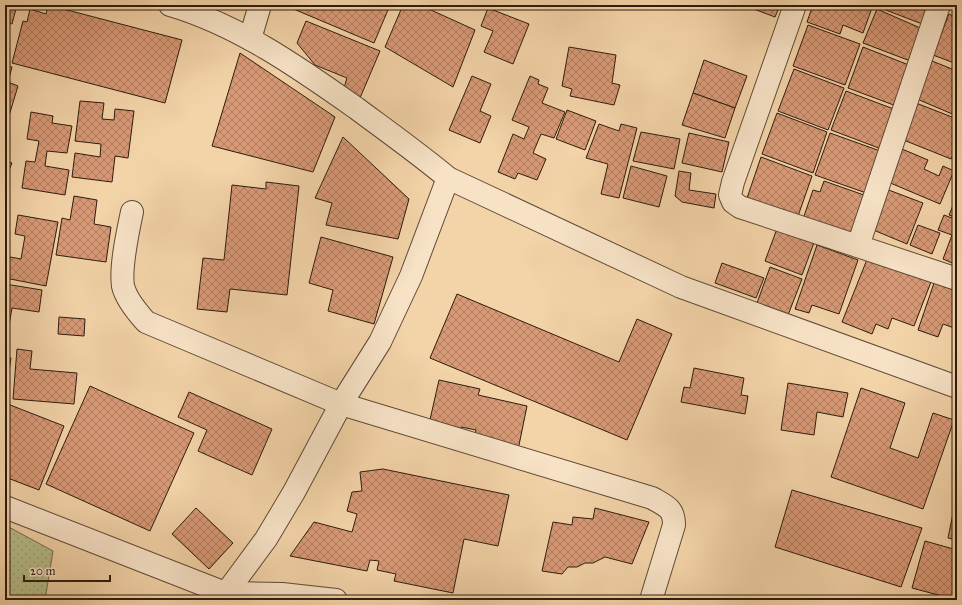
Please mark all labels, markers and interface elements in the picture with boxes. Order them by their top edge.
scale bar [24,557,110,583]
text: 20 m [30,564,56,578]

